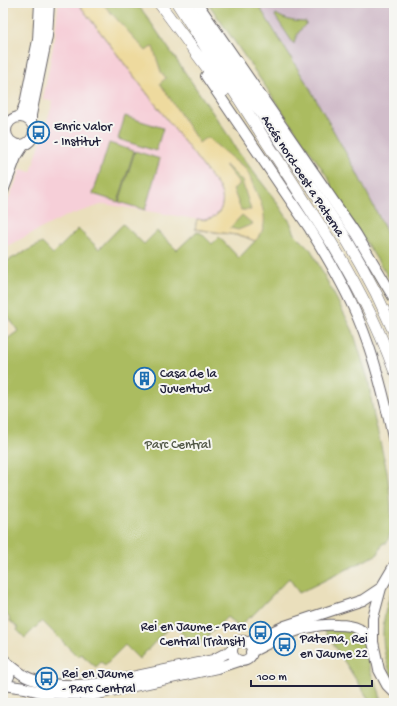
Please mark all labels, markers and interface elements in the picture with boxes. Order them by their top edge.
street label: Accés nord-oest a Paterna [257,113,347,240]
bus stop icon: Enric Valor - Institut [26,119,52,145]
place label: Enric Valor - Institut [54,120,113,150]
building icon: Casa de la Juventud [131,366,157,392]
place label: Casa de la Juventud [160,367,218,397]
park label: Parc Central [144,438,211,453]
bus stop icon: Rei en Jaume - Parc Central (Trànsit) [248,619,274,645]
place label: Rei en Jaume - Parc Central (Trànsit) [141,620,247,650]
bus stop icon: Paterna, Rei en Jaume 22 [271,631,297,657]
place label: Paterna, Rei en Jaume 22 [299,632,369,662]
scale bar [251,662,372,688]
bus stop icon: Rei en Jaume - Parc Central [33,666,59,692]
place label: Rei en Jaume - Parc Central [62,667,136,697]
text: 100 m [256,671,287,685]

